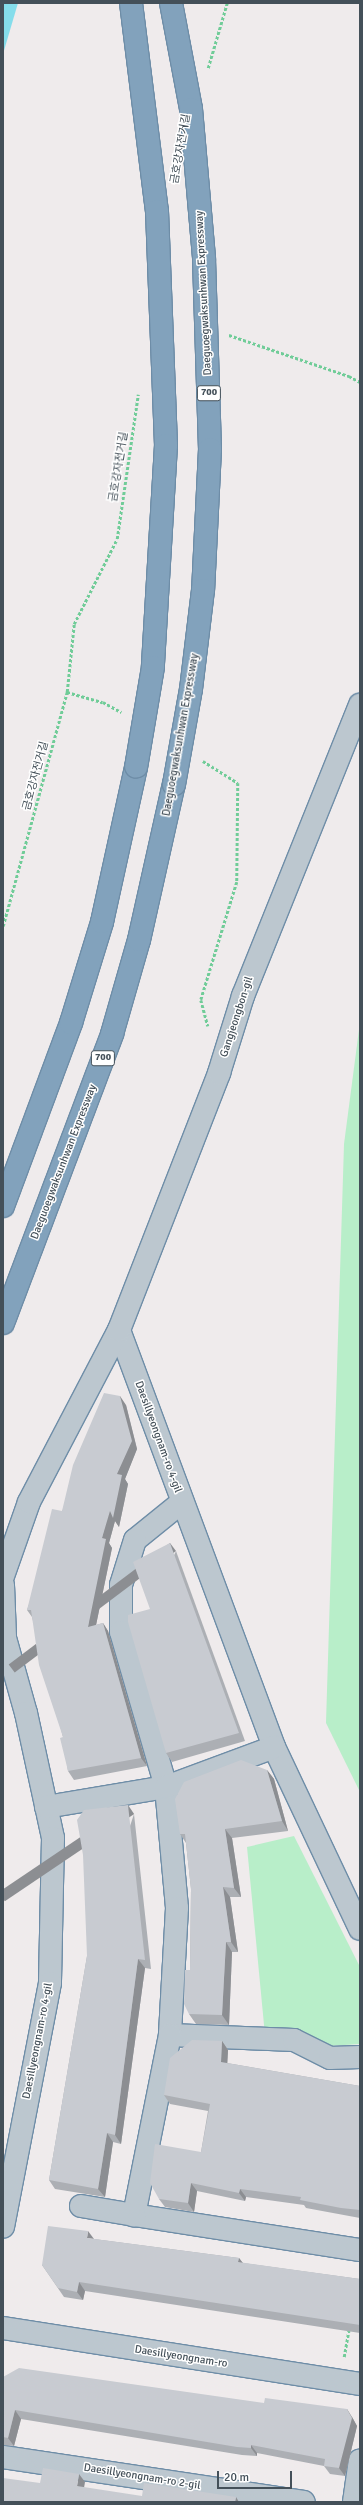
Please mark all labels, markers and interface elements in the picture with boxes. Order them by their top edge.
street label: 금호강자전거길 [168,113,194,185]
street label: Daeguoegwaksunhwan Expressway [193,210,215,376]
road number: 700 [196,385,222,401]
street label: 금호강자전거길 [107,431,131,503]
street label: Daeguoegwaksunhwan Expressway [160,653,202,817]
street label: 금호강자전거길 [20,740,52,812]
street label: Gangjeongbon-gil [218,975,256,1059]
road number: 700 [90,1050,116,1066]
street label: Daeguoegwaksunhwan Expressway [28,1083,100,1241]
street label: Daesillyeongnam-ro 4-gil [132,1379,184,1495]
street label: Daesillyeongnam-ro 4-gil [20,1982,56,2100]
street label: Daesillyeongnam-ro [134,2343,228,2371]
street label: Daesillyeongnam-ro 2-gil [83,2461,201,2493]
scale bar [219,2463,294,2489]
text: 20 m [224,2470,249,2485]

